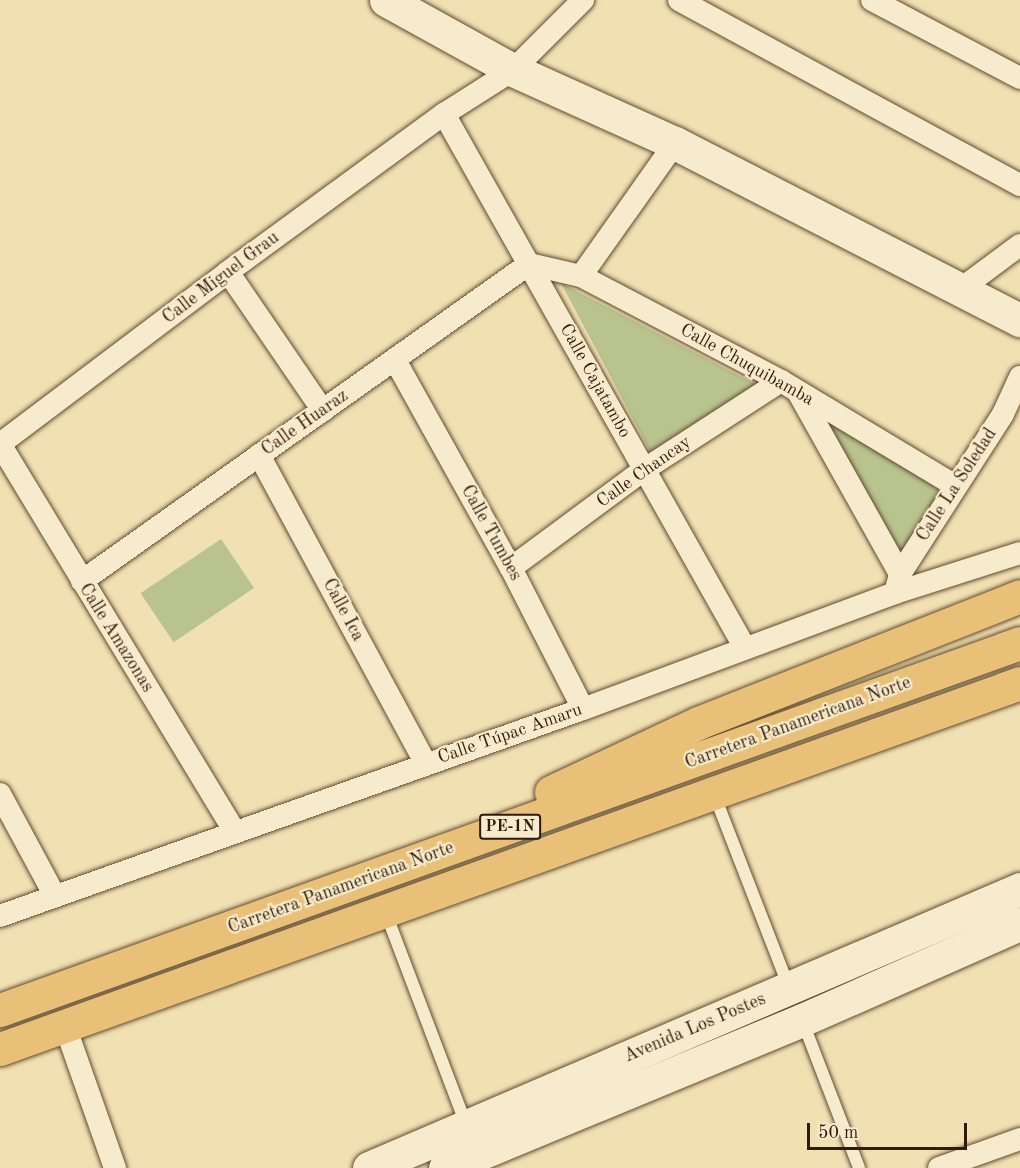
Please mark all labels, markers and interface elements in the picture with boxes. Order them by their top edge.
street label: Calle Miguel Grau [158,227,284,329]
street label: Calle Chuquibamba [676,319,818,411]
street label: Calle Cajatambo [555,320,635,442]
street label: Calle Huaraz [257,385,353,461]
street label: Calle La Soledad [912,424,1002,546]
street label: Calle Chancay [593,431,695,513]
street label: Calle Tumbes [456,481,526,585]
street label: Calle Ica [318,575,368,645]
street label: Calle Amazonas [74,580,158,696]
street label: Carretera Panamericana Norte [682,672,914,774]
street label: Calle Túpac Amaru [435,699,585,769]
road number: PE-1N [478,814,542,840]
street label: Carretera Panamericana Norte [225,837,457,939]
street label: Avenida Los Postes [621,988,769,1068]
scale bar [810,1111,970,1149]
text: 50 m [818,1124,858,1142]

